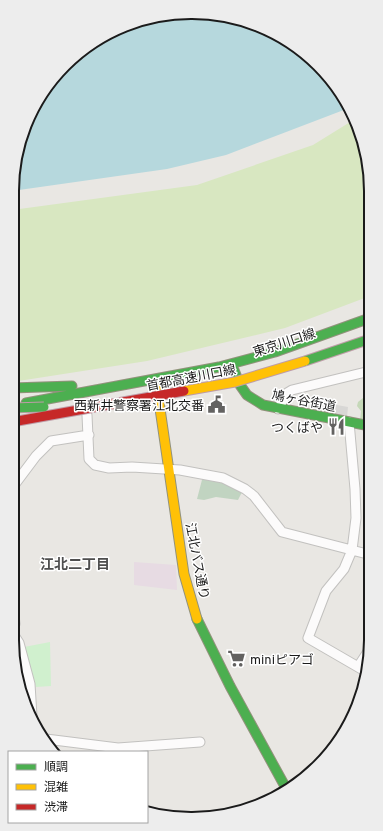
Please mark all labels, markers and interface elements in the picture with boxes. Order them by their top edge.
street label: 東京川口線 [251,325,318,362]
street label: 首都高速川口線 [145,361,238,395]
street label: 鳩ヶ谷街道 [270,387,337,416]
public building icon: 西新井警察署江北交番 [207,395,227,415]
place label: 西新井警察署江北交番 [74,398,204,415]
restaurant icon: つくばや [326,417,346,437]
place label: つくばや [271,421,323,437]
street label: 江北バス通り [181,521,212,601]
district label: 江北二丁目 [40,557,110,574]
supermarket icon: miniピアゴ [227,649,247,669]
place label: miniピアゴ [250,653,314,669]
legend [8,751,148,823]
text: 順調 [44,760,68,776]
text: 混雑 [44,780,68,796]
text: 渋滞 [44,800,68,816]

